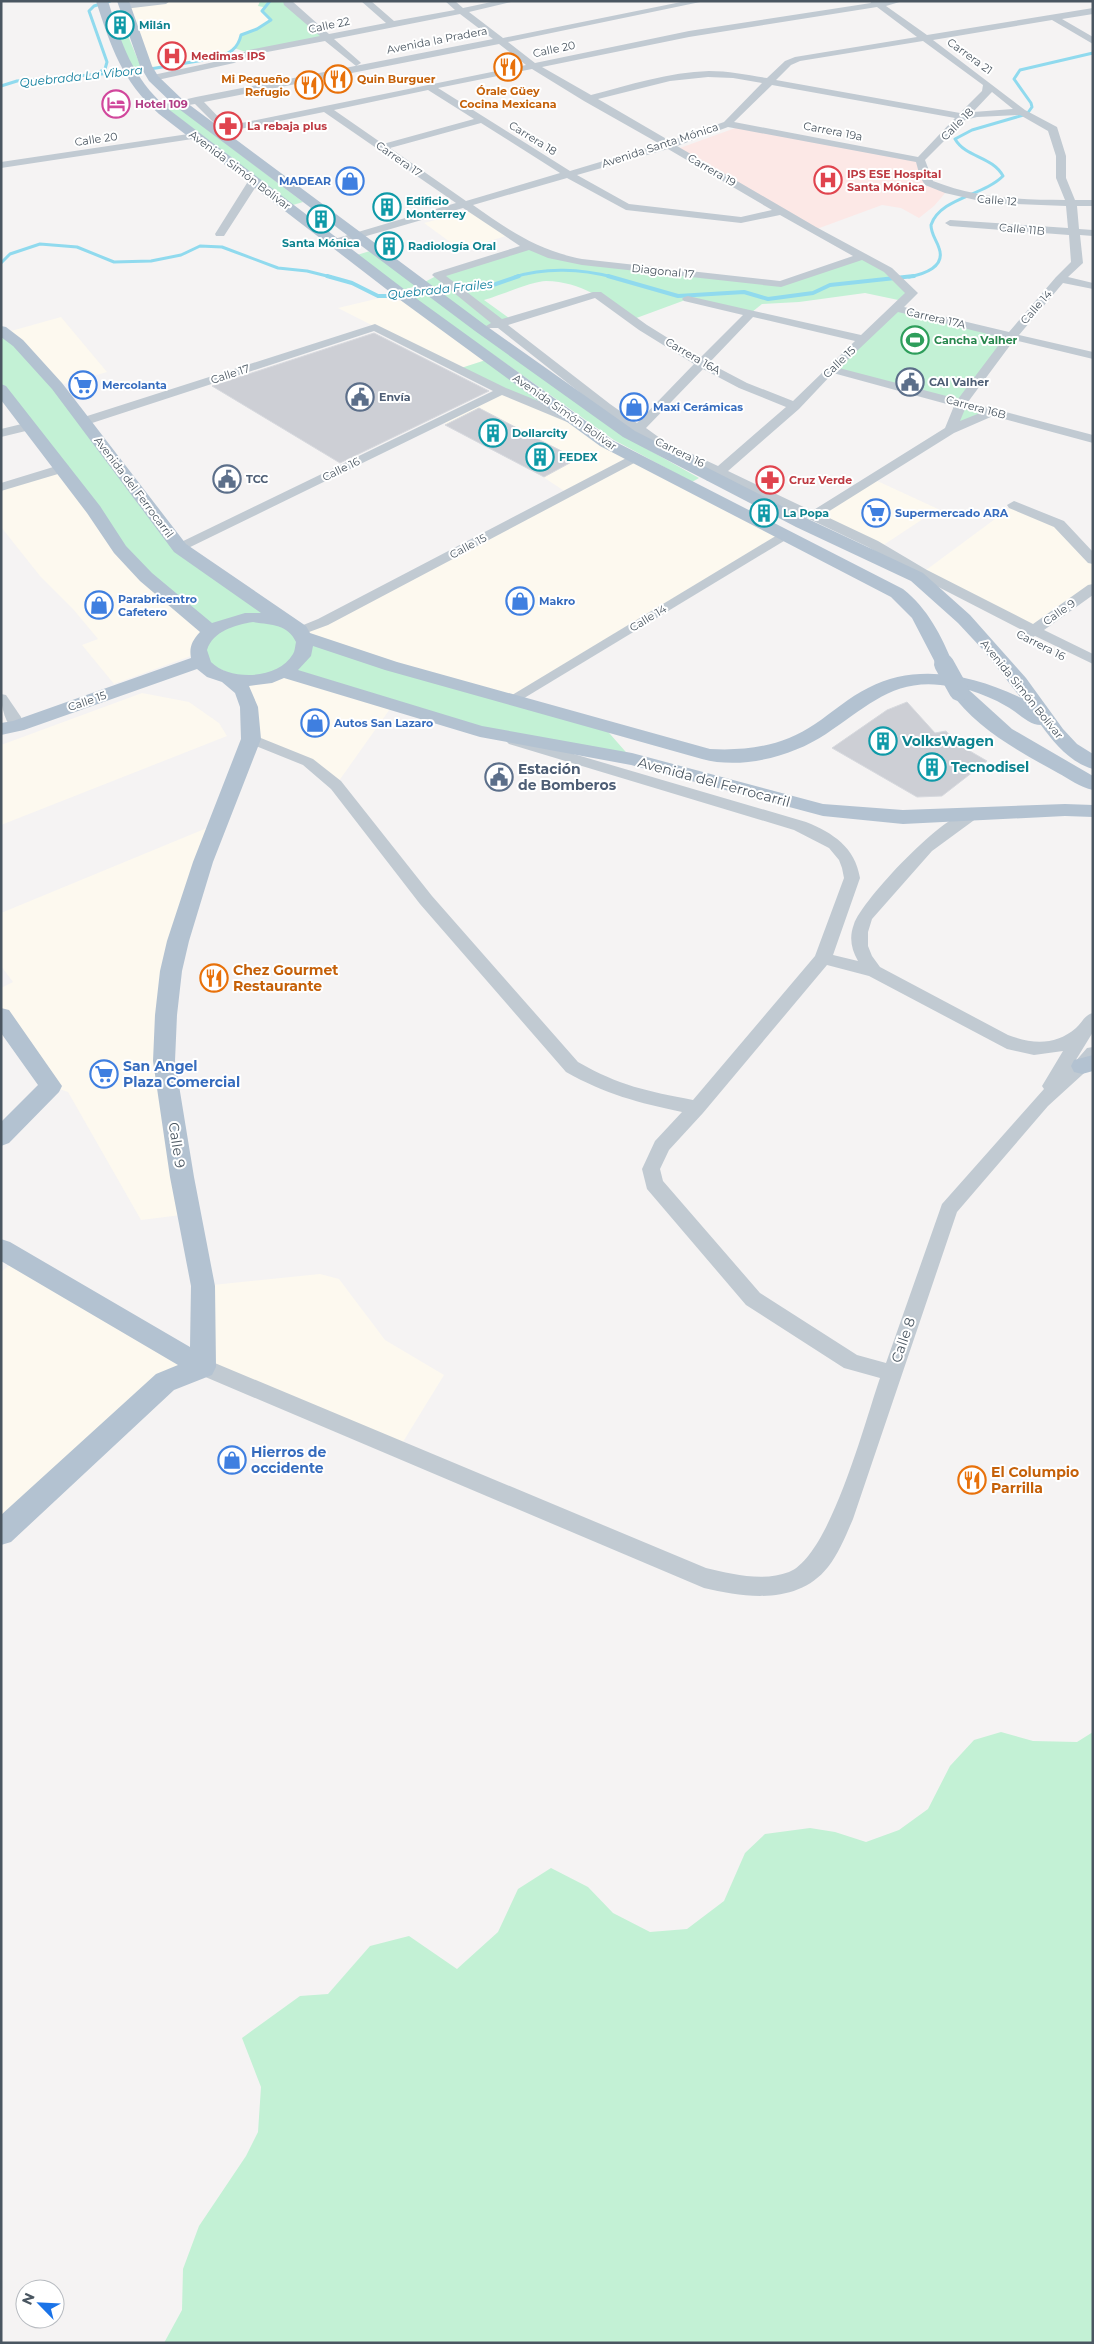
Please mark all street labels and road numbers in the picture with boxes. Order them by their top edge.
street label: Calle 22 [307,14,351,36]
street label: Avenida la Pradera [385,23,489,57]
street label: Carrera 21 [944,35,996,77]
street label: Calle 20 [531,38,577,60]
street label: Calle 18 [938,105,976,143]
street label: Carrera 18 [506,118,560,158]
street label: Carrera 19a [802,118,864,144]
street label: Avenida Santa Mónica [600,119,720,171]
street label: Avenida Simón Bolívar [186,127,294,213]
street label: Calle 20 [74,129,118,149]
street label: Carrera 17 [373,138,425,180]
street label: Carrera 19 [685,151,739,190]
street label: Calle 12 [977,192,1017,208]
street label: Calle 11B [999,220,1045,238]
street label: Diagonal 17 [631,261,695,281]
street label: Calle 14 [1017,286,1055,327]
street label: Carrera 17A [905,304,967,332]
street label: Carrera 16A [663,335,723,377]
street label: Calle 15 [820,343,858,381]
street label: Calle 17 [209,361,251,387]
street label: Avenida Simón Bolívar [510,371,620,453]
street label: Carrera 16B [944,392,1008,422]
street label: Avenida del Ferrocarril [91,434,177,540]
street label: Carrera 16 [653,434,707,470]
street label: Calle 16 [320,454,362,484]
street label: Calle 15 [447,530,489,562]
street label: Calle 9 [1040,596,1078,628]
street label: Calle 14 [627,601,670,635]
street label: Carrera 16 [1014,627,1068,664]
street label: Avenida Simón Bolívar [978,637,1066,741]
street label: Calle 15 [66,688,108,714]
street label: Avenida del Ferrocarril [636,753,792,811]
street label: Calle 9 [164,1121,190,1169]
street label: Calle 8 [887,1315,919,1365]

